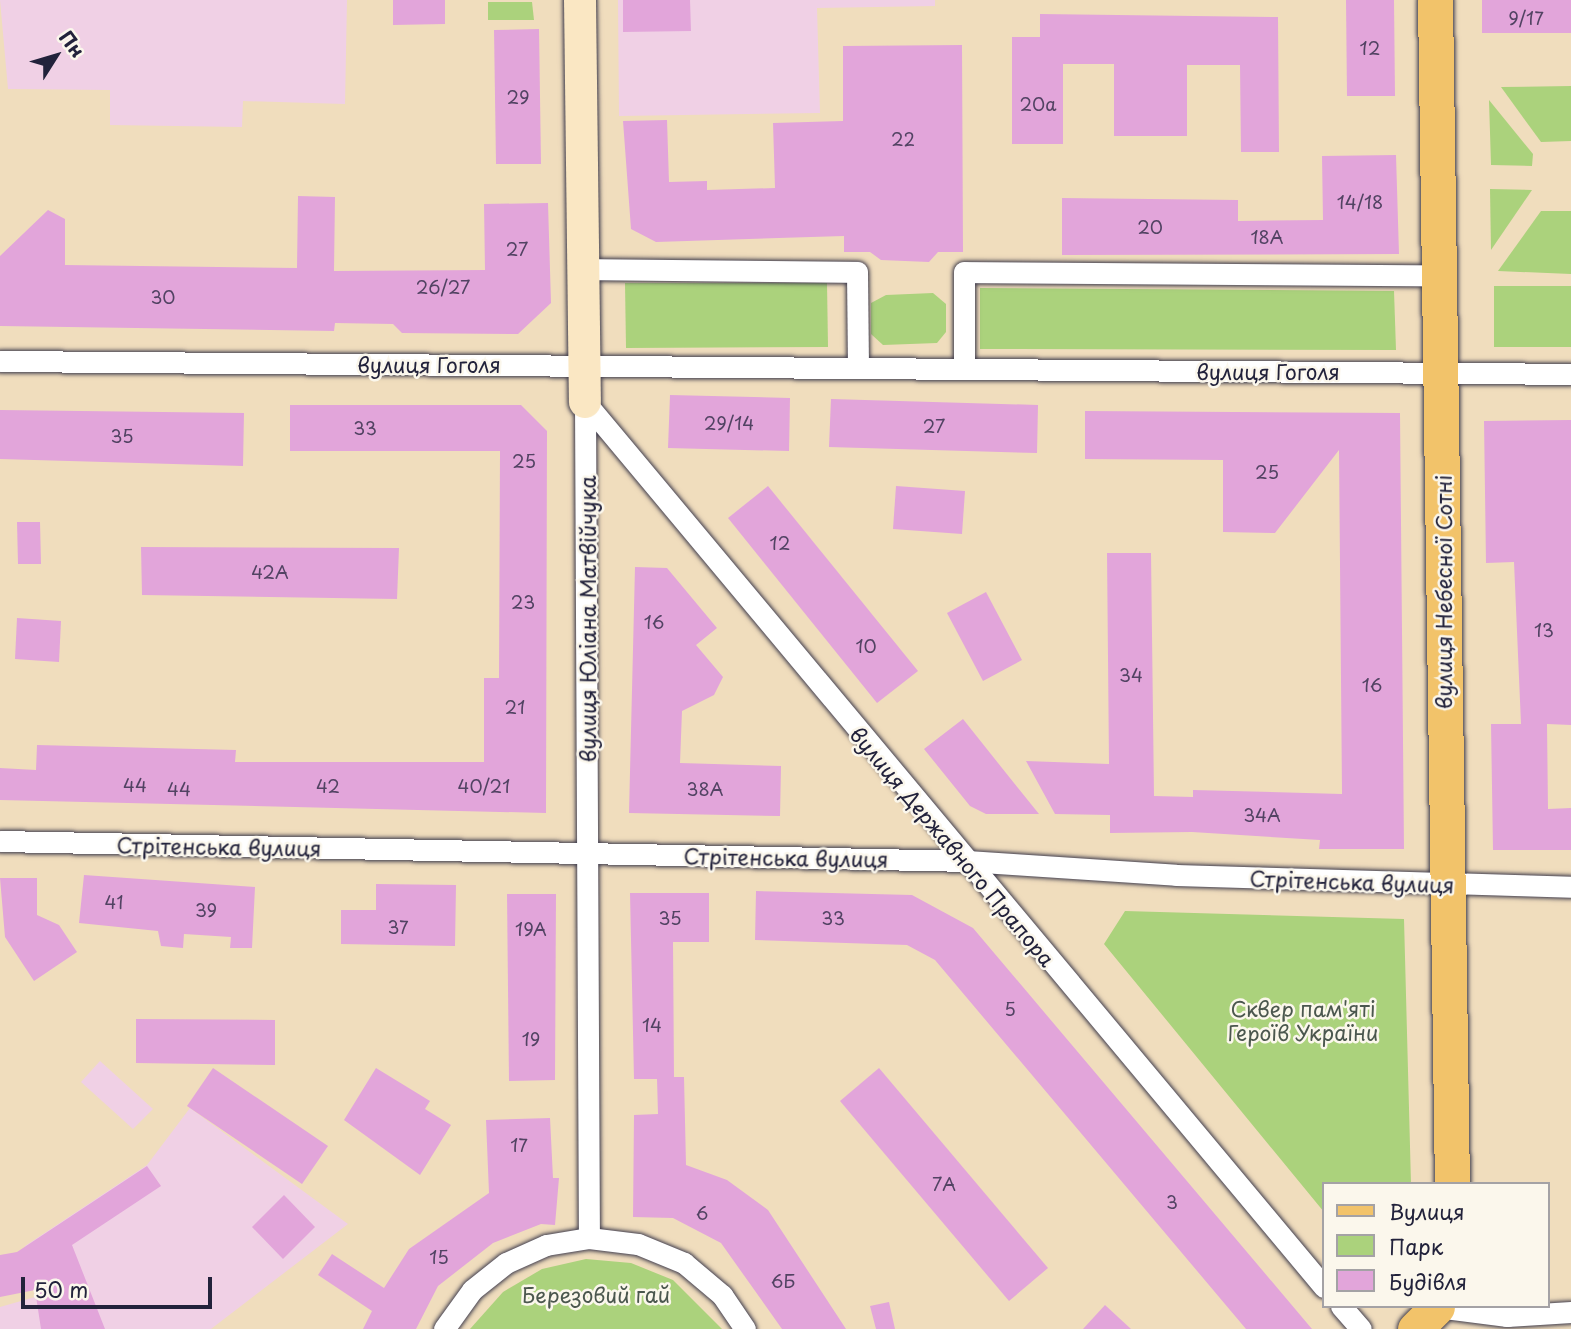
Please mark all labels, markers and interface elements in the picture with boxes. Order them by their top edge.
house number: 9/17 [1508,7,1544,29]
north arrow [21,21,91,91]
text: Пн [53,24,92,63]
house number: 12 [1360,37,1380,59]
house number: 29 [507,86,529,108]
house number: 20а [1020,93,1056,115]
house number: 22 [891,128,915,150]
house number: 14/18 [1337,191,1383,213]
house number: 20 [1137,216,1163,238]
house number: 18А [1250,226,1284,248]
house number: 27 [506,238,528,260]
house number: 26/27 [416,276,470,298]
house number: 30 [150,286,176,308]
street label: вулиця Гоголя [357,351,501,377]
street label: вулиця Гоголя [1196,358,1340,384]
house number: 29/14 [704,412,754,434]
house number: 27 [923,415,945,437]
house number: 33 [353,417,377,439]
house number: 35 [110,425,134,447]
house number: 25 [512,450,536,472]
house number: 25 [1255,461,1279,483]
street label: вулиця Юліана Матвійчука [574,475,600,763]
street label: вулиця Небесної Сотні [1430,475,1456,709]
house number: 12 [770,532,790,554]
house number: 42А [251,561,289,583]
house number: 23 [511,591,535,613]
house number: 16 [644,611,664,633]
house number: 13 [1534,619,1554,641]
house number: 10 [855,635,877,657]
house number: 34 [1119,664,1143,686]
house number: 16 [1362,674,1382,696]
house number: 21 [505,696,525,718]
street label: вулиця Державного Прапора [845,721,1061,971]
house number: 44 [123,774,147,796]
house number: 42 [316,775,340,797]
house number: 40/21 [458,775,510,797]
house number: 44 [167,778,191,800]
house number: 38А [687,778,723,800]
house number: 34А [1243,804,1281,826]
street label: Стрітенська вулиця [116,832,322,860]
street label: Стрітенська вулиця [683,843,889,871]
street label: Стрітенська вулиця [1249,865,1455,897]
house number: 41 [105,891,123,913]
house number: 39 [195,899,217,921]
house number: 35 [658,907,682,929]
house number: 33 [821,907,845,929]
house number: 37 [387,916,409,938]
house number: 19А [515,918,547,940]
park label: Сквер пам'яті Героїв України [1227,995,1379,1045]
house number: 5 [1004,998,1016,1020]
house number: 14 [642,1014,662,1036]
house number: 19 [522,1028,540,1050]
house number: 17 [510,1134,528,1156]
house number: 7А [932,1173,956,1195]
legend [1322,1182,1550,1308]
house number: 3 [1166,1191,1178,1213]
text: Вулиця [1389,1195,1465,1227]
house number: 6 [696,1202,708,1224]
text: Парк [1389,1230,1443,1262]
house number: 15 [429,1246,449,1268]
scale bar [24,1262,215,1306]
text: Будівля [1389,1265,1467,1297]
house number: 6Б [771,1270,795,1292]
text: 50 m [34,1273,88,1305]
park label: Березовий гай [521,1281,671,1307]

